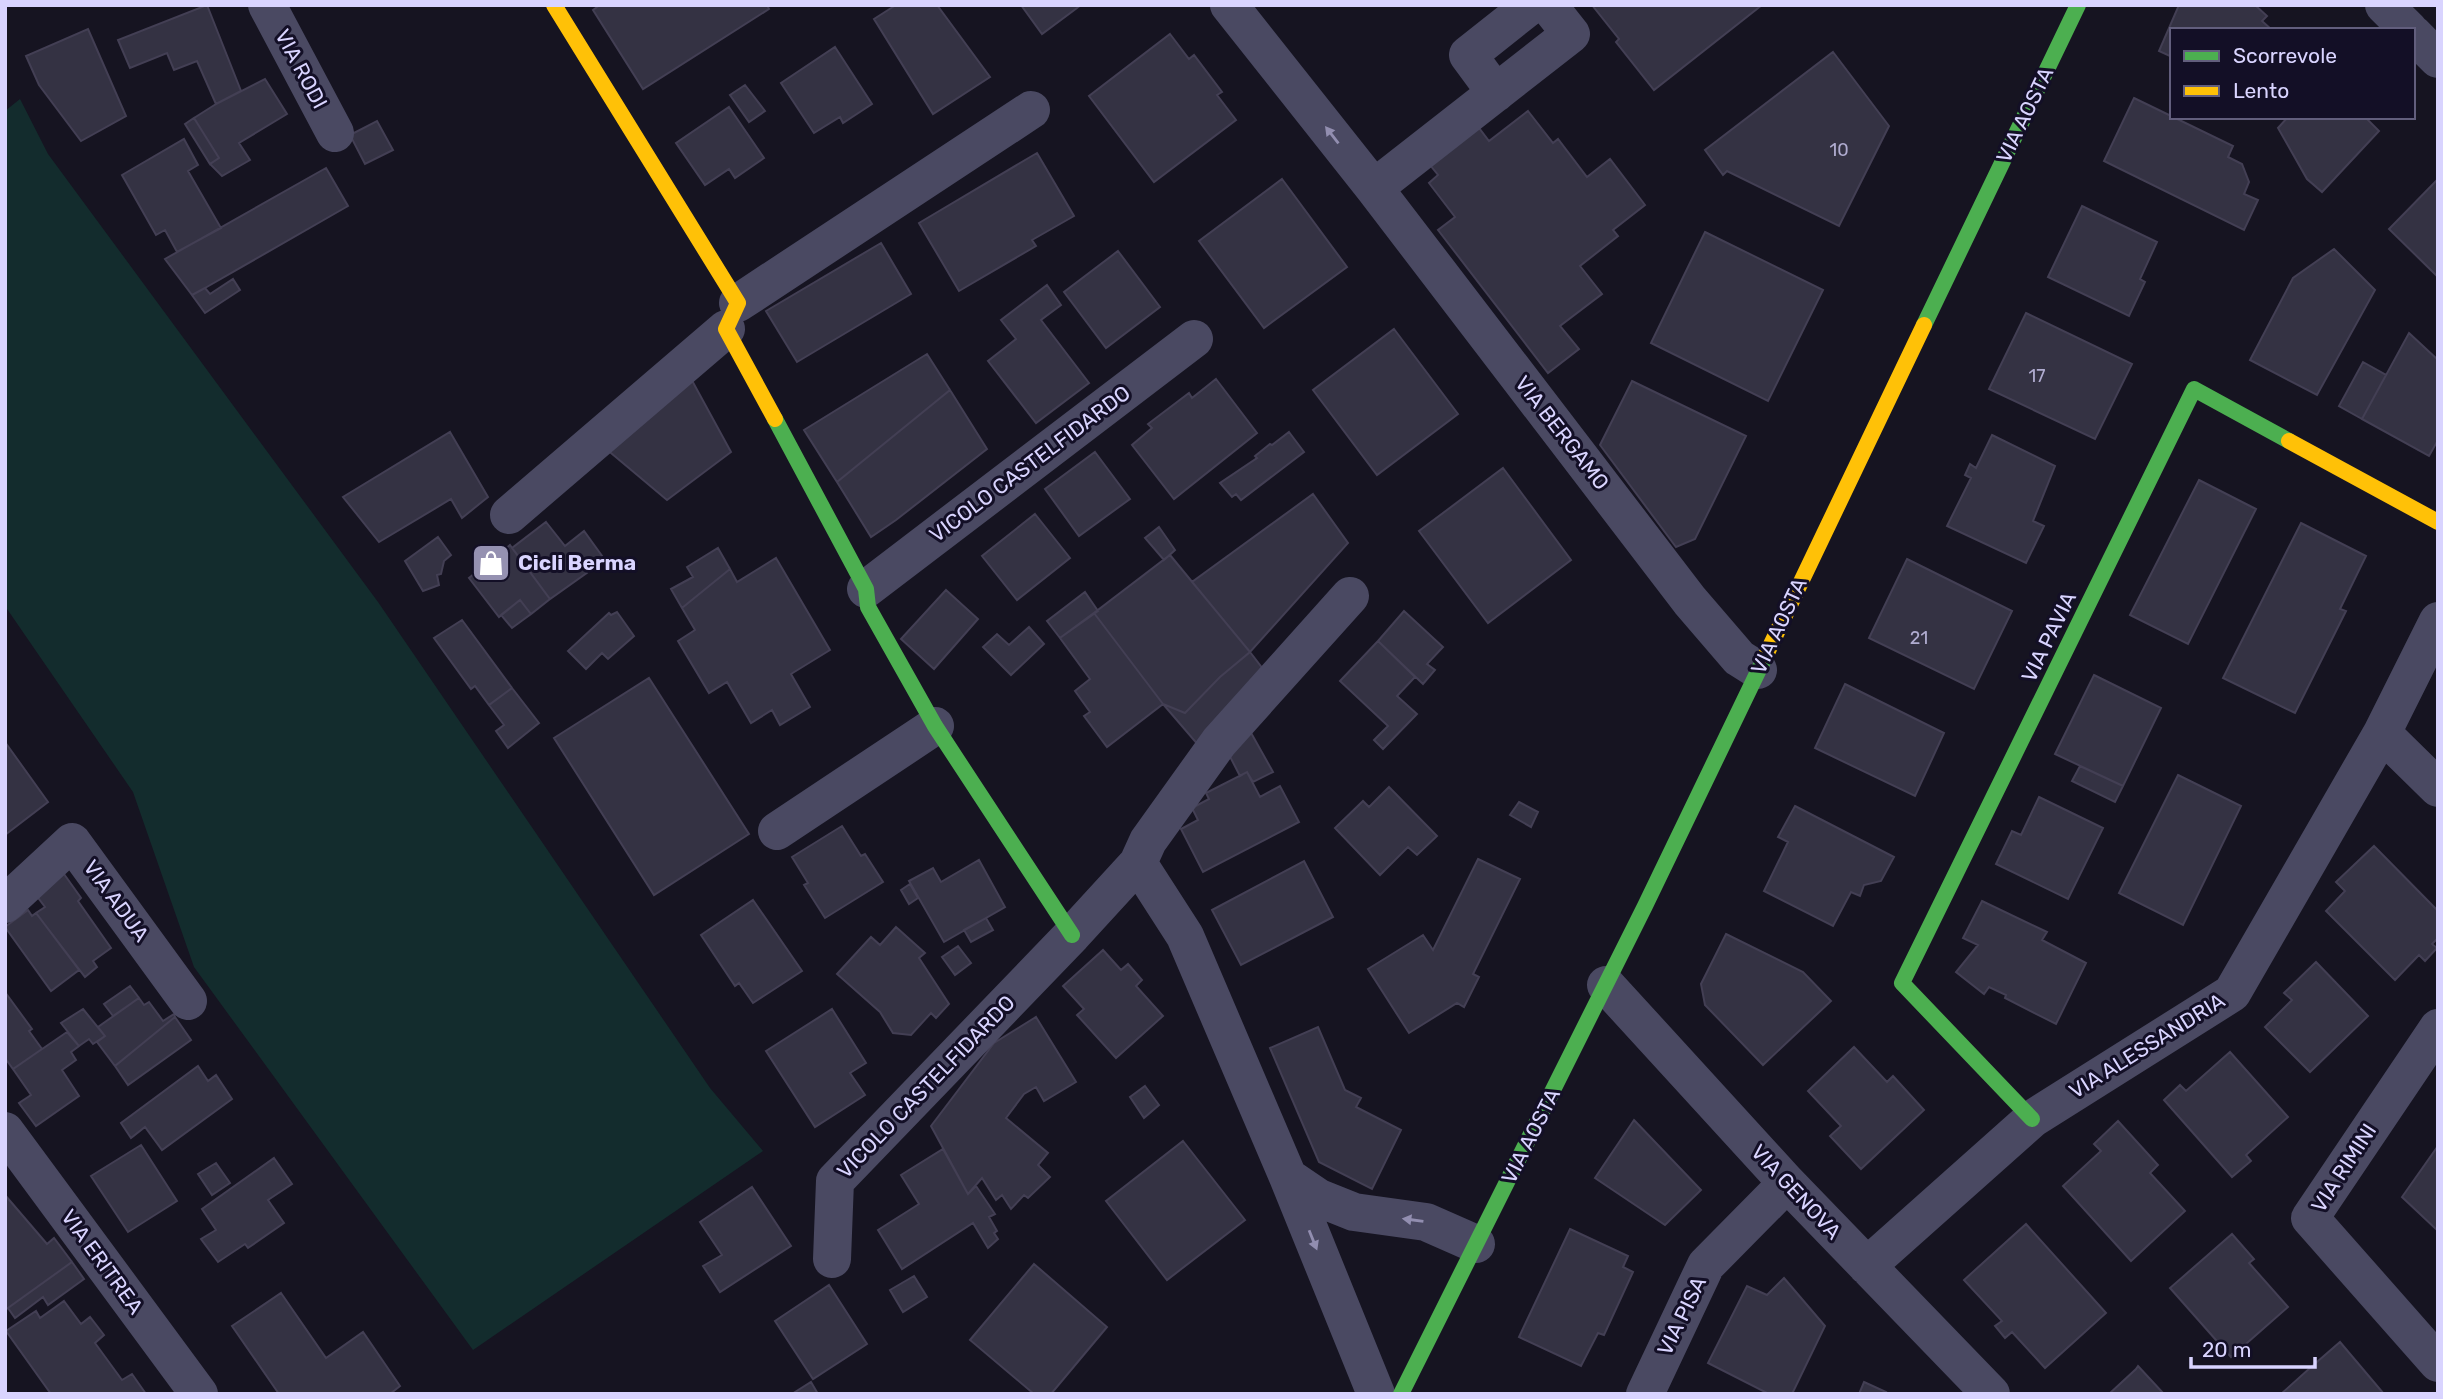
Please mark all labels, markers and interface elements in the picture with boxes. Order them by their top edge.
street label: VIA RODI [270,25,333,113]
legend [2170,28,2415,119]
text: Scorrevole [2233,43,2337,68]
street label: VIA AOSTA [1991,63,2058,167]
text: Lento [2233,78,2289,103]
one-way arrow [1324,126,1339,144]
house number: 10 [1829,139,1849,161]
house number: 17 [2029,365,2045,387]
street label: VIA BERGAMO [1510,371,1615,495]
street label: VICOLO CASTELFIDARDO [924,380,1135,547]
shop icon: Cicli Berma [470,542,512,584]
place label: Cicli Berma [518,550,636,575]
street label: VIA AOSTA [1745,574,1812,678]
street label: VIA PAVIA [2016,588,2081,686]
house number: 21 [1910,627,1928,649]
street label: VIA ADUA [78,855,154,946]
street label: VIA ALESSANDRIA [2064,988,2229,1104]
street label: VICOLO CASTELFIDARDO [832,990,1020,1183]
street label: VIA AOSTA [1496,1084,1565,1187]
street label: VIA RIMINI [2306,1119,2381,1217]
street label: VIA GENOVA [1746,1139,1847,1244]
street label: VIA ERITREA [56,1205,149,1319]
one-way arrow [1402,1215,1424,1226]
one-way arrow [1308,1230,1319,1251]
street label: VIA PISA [1652,1272,1711,1359]
scale bar [2191,1326,2315,1370]
text: 20 m [2202,1337,2251,1362]

